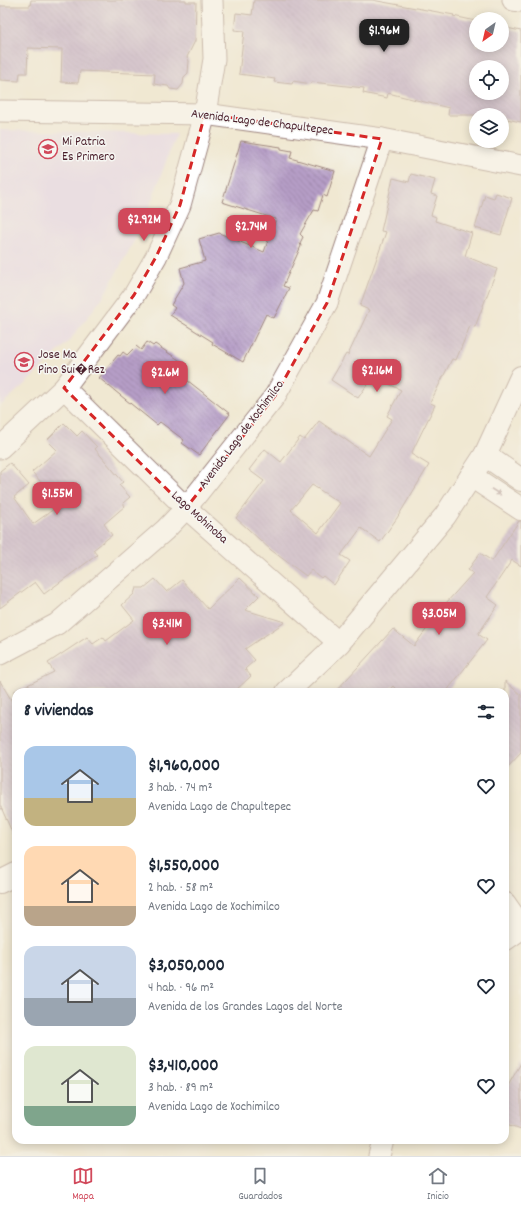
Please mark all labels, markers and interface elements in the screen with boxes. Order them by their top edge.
north arrow [469,12,509,52]
map controls [469,12,509,148]
pin: $1.96M [351,19,417,53]
text: $1.96M [368,22,400,41]
button: locate [469,60,509,100]
street label: Avenida Lago de Chapultepec [190,105,334,141]
button: layers [469,108,509,148]
place label: Mi Patria Es Primero [62,133,115,167]
school or university icon: Mi Patria Es Primero [37,138,59,160]
pin: $2.92M [111,208,177,242]
text: $2.92M [127,211,161,230]
pin: $2.74M [218,215,284,249]
text: $2.74M [235,218,267,237]
place label: Jose Ma Pino Sui�Rez [38,346,105,380]
school or university icon: Jose Ma Pino Sui�Rez [13,351,35,373]
pin: $2.16M [344,359,410,393]
pin: $2.6M [137,361,193,395]
text: $2.16M [361,362,393,381]
text: $2.6M [151,364,179,383]
street label: Avenida Lago de Xochimilco [195,376,289,493]
pin: $1.55M [24,482,90,516]
text: $1.55M [41,485,73,504]
street label: Lago Mohinoba [166,487,232,549]
one-way arrow [490,489,502,496]
pin: $3.05M [406,602,472,636]
text: $3.05M [421,605,457,624]
pin: $3.41M [134,612,200,646]
text: $3.41M [152,615,182,634]
text: 8 viviendas [24,700,94,724]
icon: filters [475,701,497,723]
text: $1,960,000 [148,755,220,779]
icon: home [56,762,104,810]
icon: heart [475,775,497,797]
text: 3 hab. · 74 m² [148,779,213,798]
text: Avenida Lago de Chapultepec [148,798,291,817]
text: $1,550,000 [148,855,220,879]
icon: home [56,862,104,910]
icon: heart [475,875,497,897]
text: 2 hab. · 58 m² [148,879,213,898]
text: Avenida Lago de Xochimilco [148,898,280,917]
text: $3,050,000 [148,955,225,979]
icon: home [56,962,104,1010]
icon: heart [475,975,497,997]
text: 4 hab. · 96 m² [148,979,214,998]
text: Avenida de los Grandes Lagos del Norte [148,998,342,1017]
text: $3,410,000 [148,1055,218,1079]
icon: home [56,1062,104,1110]
icon: heart [475,1075,497,1097]
text: 3 hab. · 89 m² [148,1079,213,1098]
text: Avenida Lago de Xochimilco [148,1098,280,1117]
tab: Mapa [72,1165,94,1205]
tab: Guardados [238,1165,283,1205]
tab: Inicio [427,1165,449,1205]

